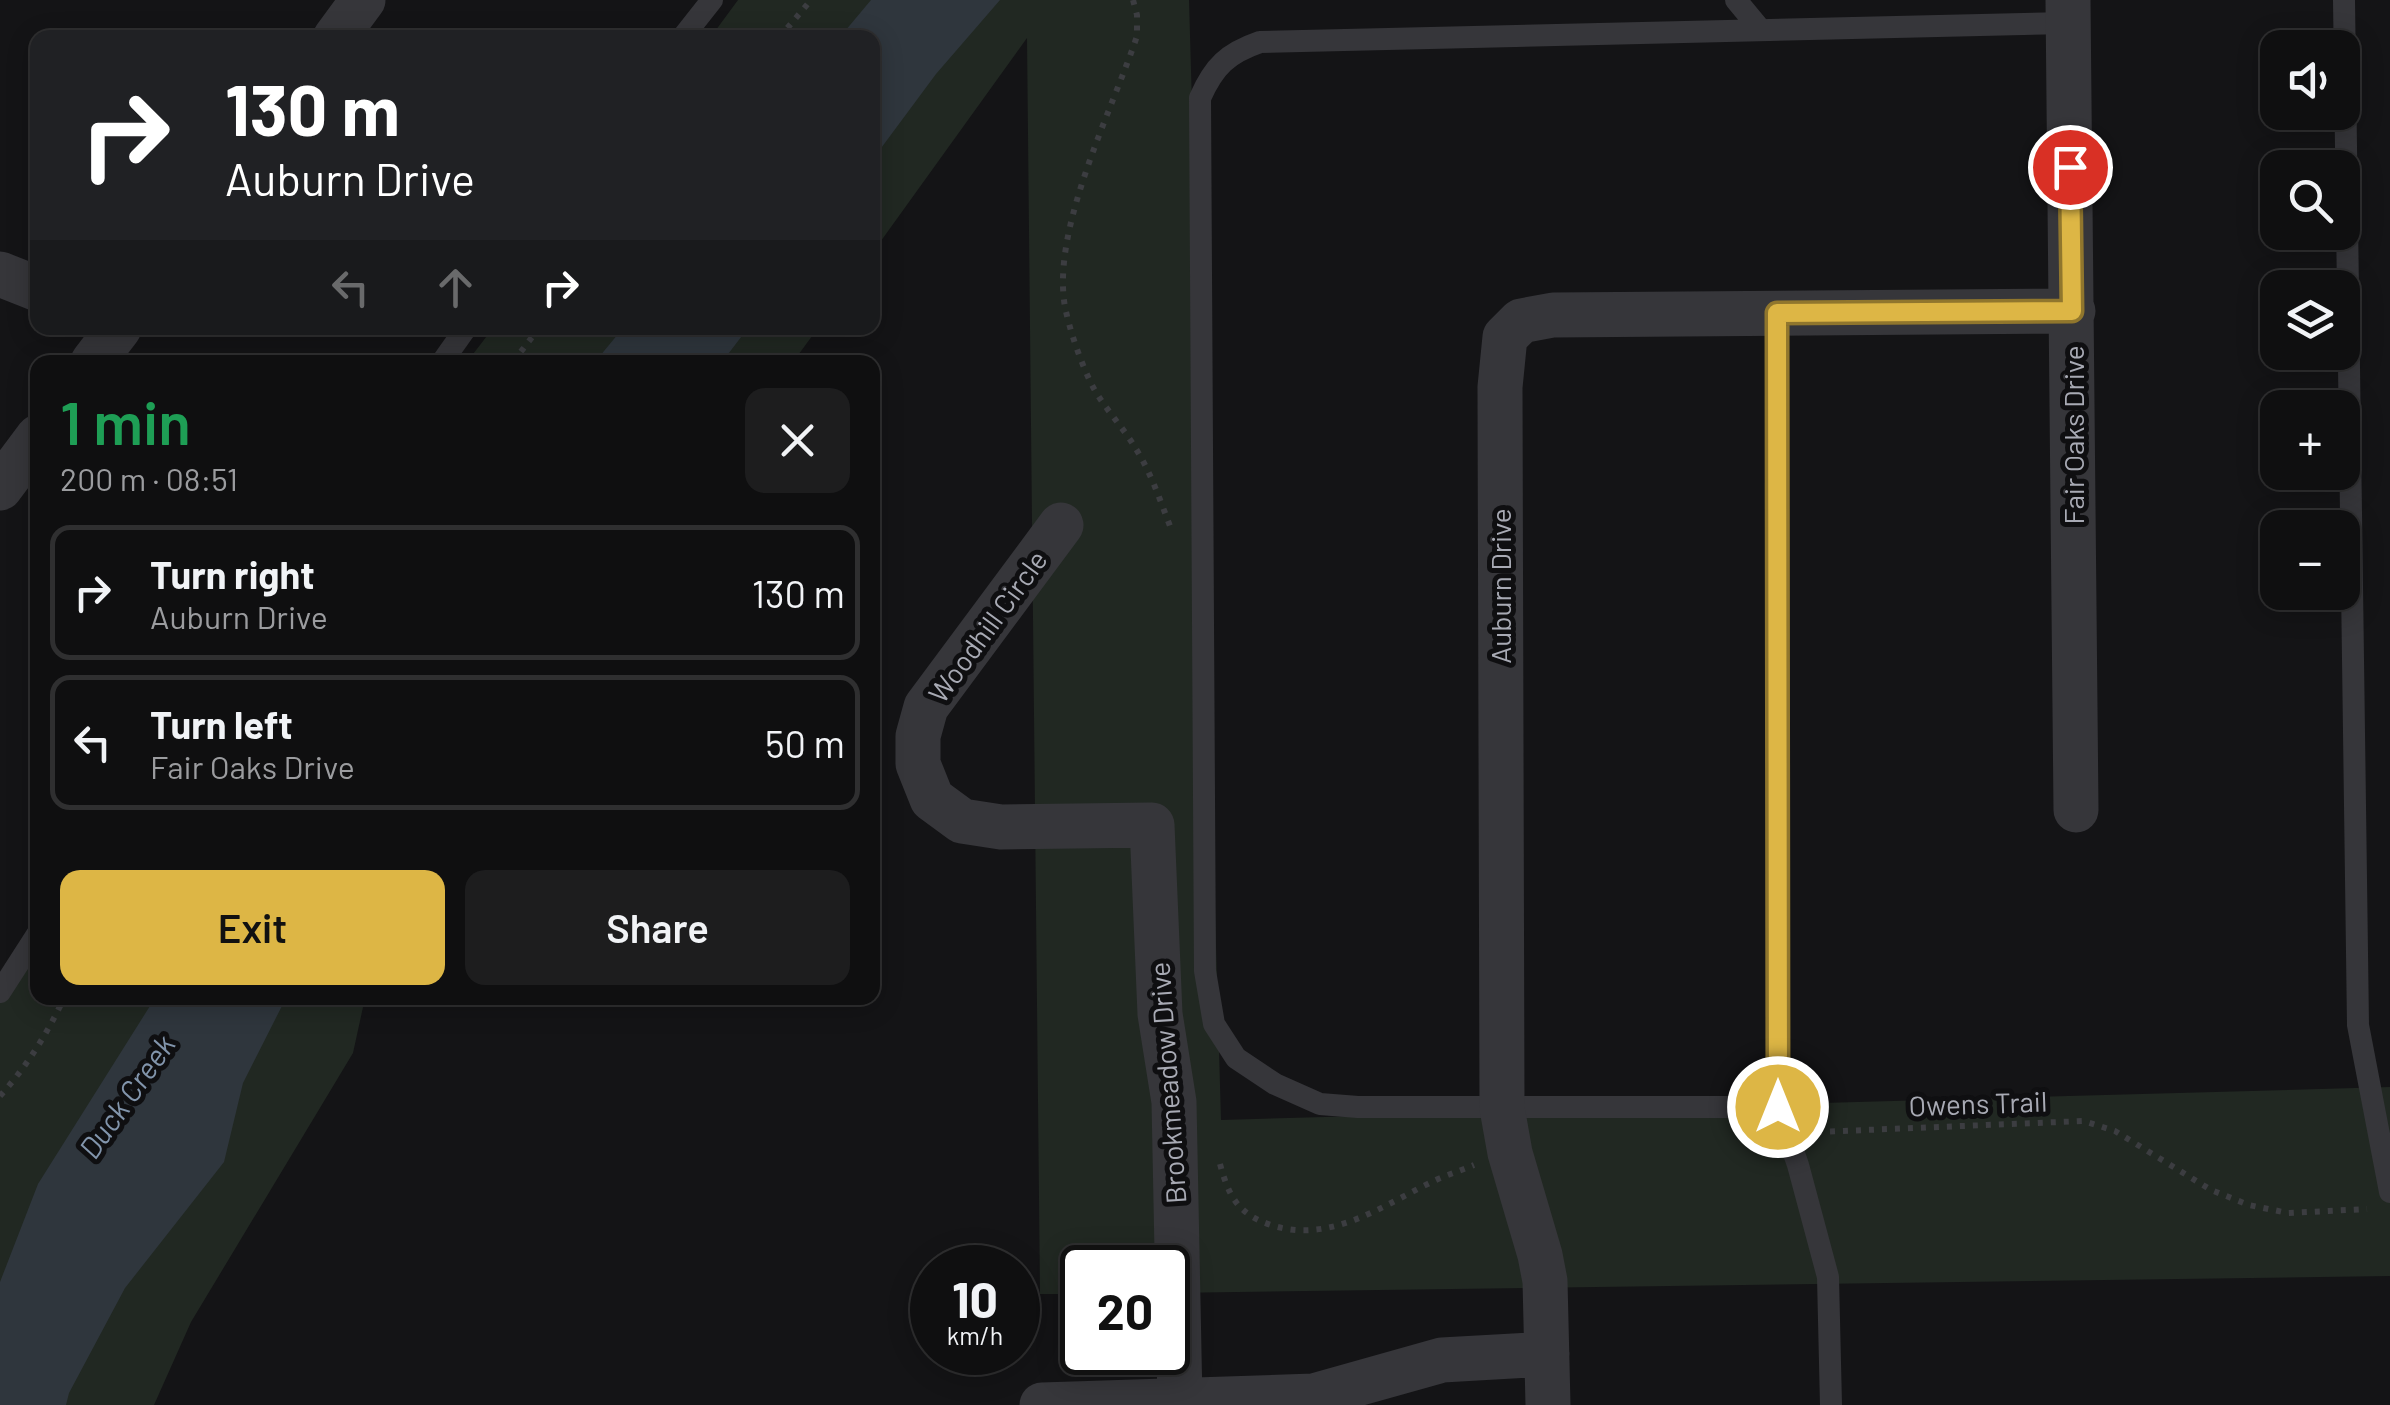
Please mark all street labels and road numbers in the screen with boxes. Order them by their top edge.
street label: Fair Oaks Drive [2056,345,2090,525]
street label: Auburn Drive [1483,508,1517,664]
street label: Woodhill Circle [920,543,1054,709]
street label: Brookmeadow Drive [1142,961,1192,1205]
street label: Owens Trail [1908,1084,2048,1122]

